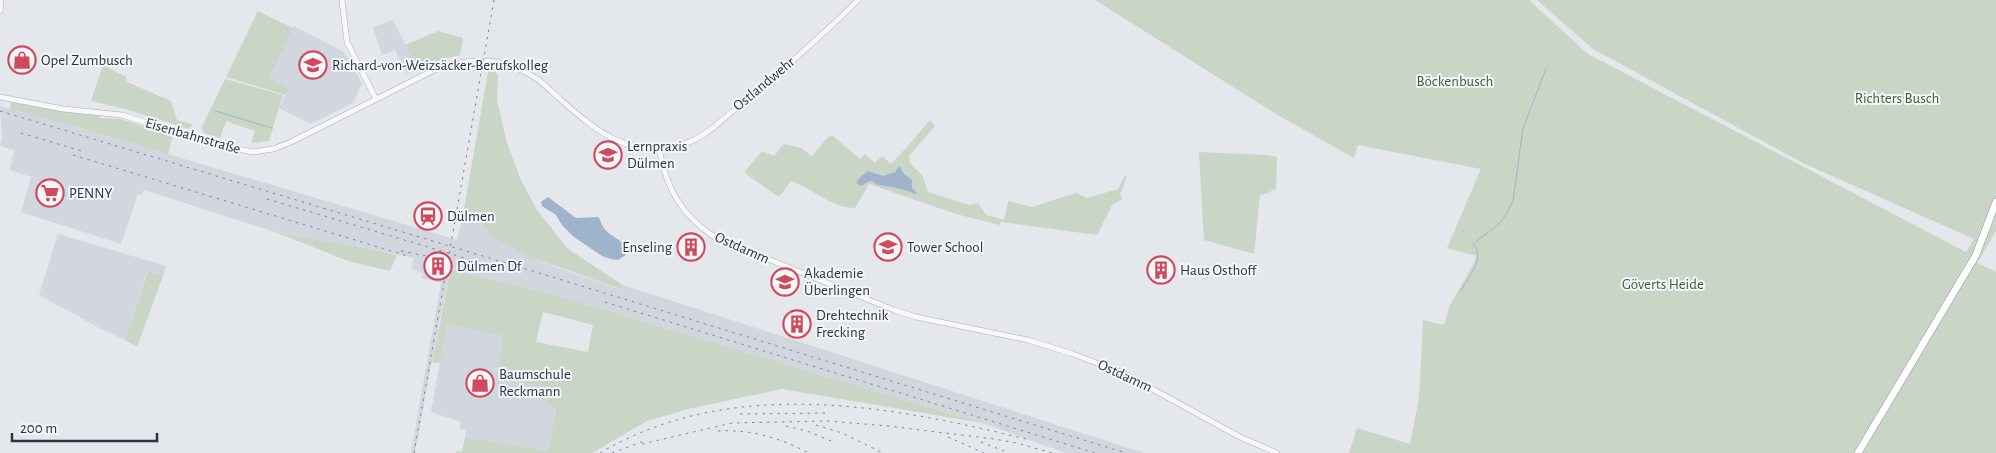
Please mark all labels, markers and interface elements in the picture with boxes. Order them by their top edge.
shop icon: Opel Zumbusch [7,45,37,75]
school or university icon: Richard-von-Weizsäcker-Berufskolleg [298,50,328,80]
place label: Opel Zumbusch [41,53,133,68]
street label: Ostlandwehr [730,54,798,114]
place label: Richard-von-Weizsäcker-Berufskolleg [332,58,549,73]
park label: Böckenbusch [1417,74,1493,89]
park label: Richters Busch [1855,91,1939,106]
street label: Eisenbahnstraße [144,115,242,157]
place label: Lernpraxis Dülmen [627,139,687,171]
school or university icon: Lernpraxis Dülmen [593,140,623,170]
supermarket icon: PENNY [35,178,65,208]
place label: PENNY [69,186,113,201]
station icon: Dülmen [413,201,443,231]
place label: Dülmen [447,209,495,224]
street label: Ostdamm [712,229,772,267]
building icon: Enseling [676,232,706,262]
school or university icon: Tower School [873,232,903,262]
place label: Enseling [622,240,673,255]
place label: Tower School [907,240,983,255]
building icon: Dülmen Df [423,251,453,281]
building icon: Haus Osthoff [1146,255,1176,285]
place label: Dülmen Df [457,259,523,274]
place label: Haus Osthoff [1180,263,1258,278]
place label: Akademie Überlingen [804,266,870,298]
school or university icon: Akademie Überlingen [770,267,800,297]
park label: Göverts Heide [1622,277,1704,292]
place label: Drehtechnik Frecking [816,308,889,340]
building icon: Drehtechnik Frecking [782,309,812,339]
street label: Ostdamm [1096,357,1154,395]
place label: Baumschule Reckmann [499,367,571,399]
shop icon: Baumschule Reckmann [465,368,495,398]
scale bar [12,410,158,442]
text: 200 m [20,421,57,436]

